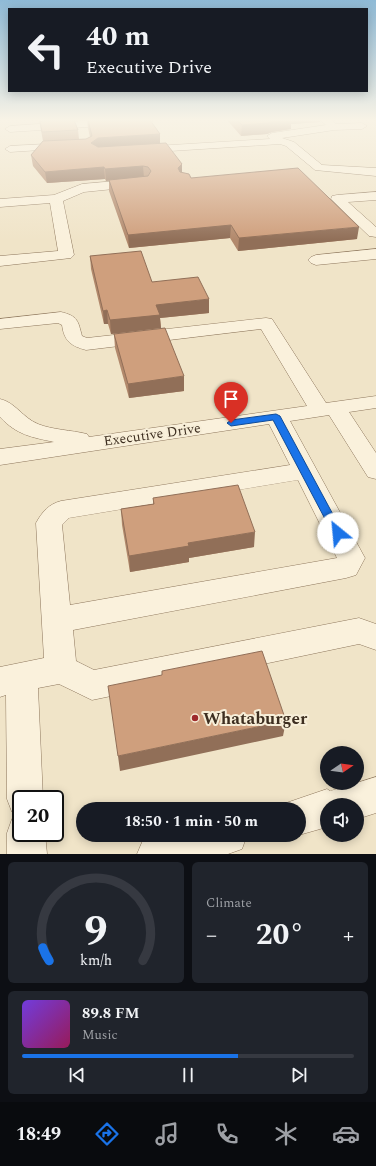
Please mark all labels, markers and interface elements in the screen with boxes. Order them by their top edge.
text: 40 m [86,15,150,58]
icon: left [20,24,72,76]
text: Executive Drive [86,54,212,81]
pin [214,382,248,423]
icon: arrive [220,388,242,410]
street label: Executive Drive [102,417,202,452]
position arrow [317,512,359,554]
place label: Whataburger [203,706,308,732]
marker: Whataburger [190,713,200,723]
north arrow [320,746,364,790]
map controls [320,746,364,842]
speed limit sign: 20 [12,790,64,842]
button: sound [320,798,364,842]
text: 18:50 · 1 min · 50 m [124,810,258,833]
text: Climate [206,893,252,913]
text: 9 [84,899,108,962]
text: 20° [256,912,304,958]
text: − [206,919,217,952]
text: + [343,919,354,952]
text: km/h [80,949,112,971]
text: 89.8 FM [82,1002,139,1025]
text: Music [82,1025,118,1045]
icon: previous [66,1064,88,1086]
icon: pause [177,1064,199,1086]
icon: next [288,1064,310,1086]
icon: directions [93,1120,121,1148]
icon: music [153,1120,181,1148]
icon: phone [213,1120,241,1148]
icon: climate [272,1120,300,1148]
icon: car [332,1120,360,1148]
text: 18:49 [16,1121,61,1148]

